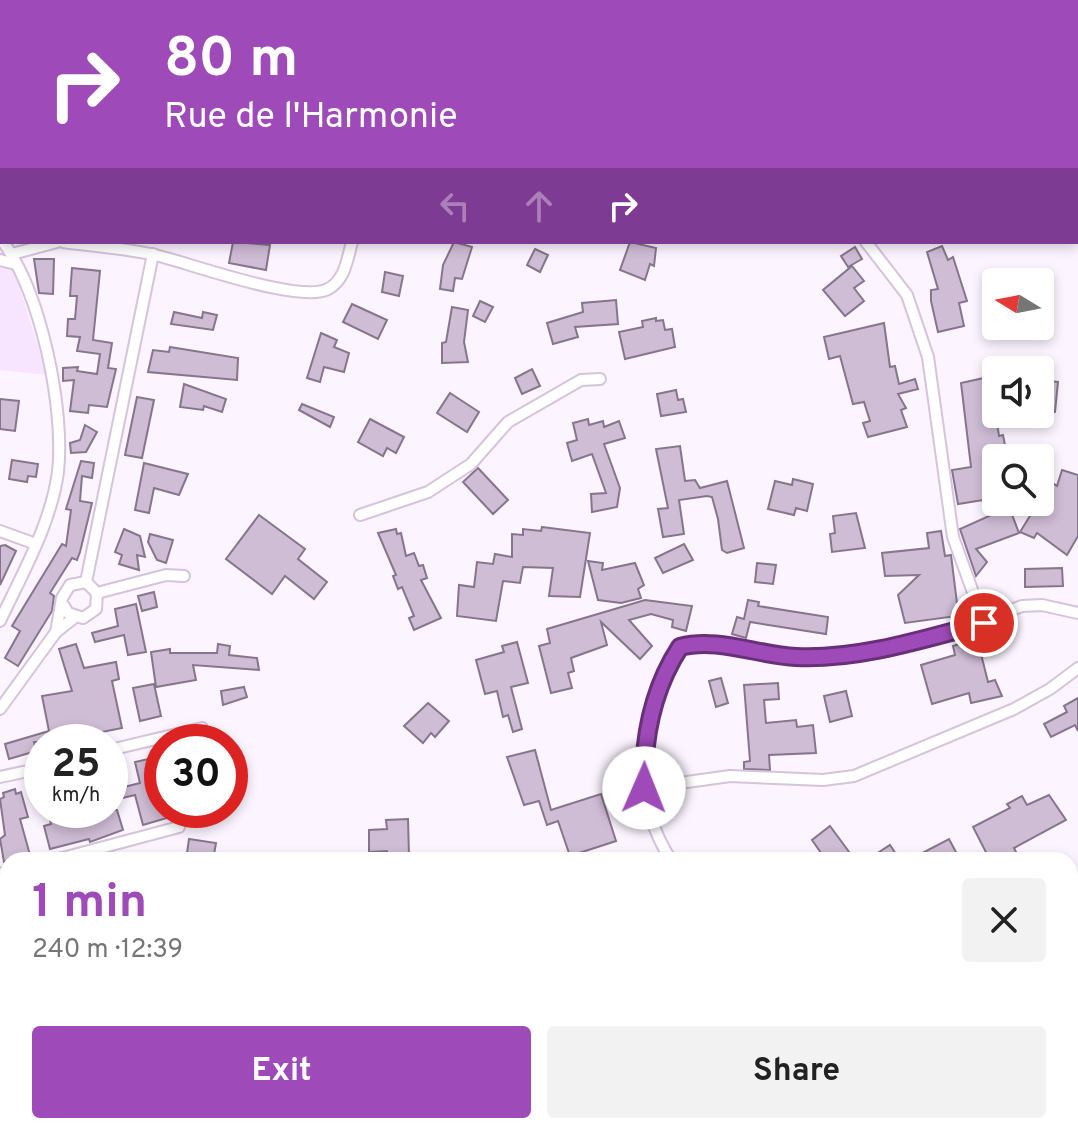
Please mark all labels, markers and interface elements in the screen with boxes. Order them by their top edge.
text: 80 m [164,26,298,96]
icon: right [32,32,136,136]
text: Rue de l'Harmonie [164,95,458,141]
icon: left [433,184,477,228]
icon: ahead [517,184,561,228]
icon: right [601,184,645,228]
north arrow [982,268,1054,340]
map controls [982,268,1054,516]
button: sound [982,356,1054,428]
button: search [982,444,1054,516]
pin [950,589,1018,657]
icon: arrive [962,601,1006,645]
speed limit sign: 30 [144,724,248,828]
text: 25 [52,741,100,791]
position arrow [602,746,686,830]
text: km/h [52,783,100,809]
text: 1 min [32,874,147,934]
button: close [962,878,1046,962]
text: 240 m · 12:39 [32,934,183,967]
button: Exit [32,1026,531,1118]
button: Share [547,1026,1046,1118]

